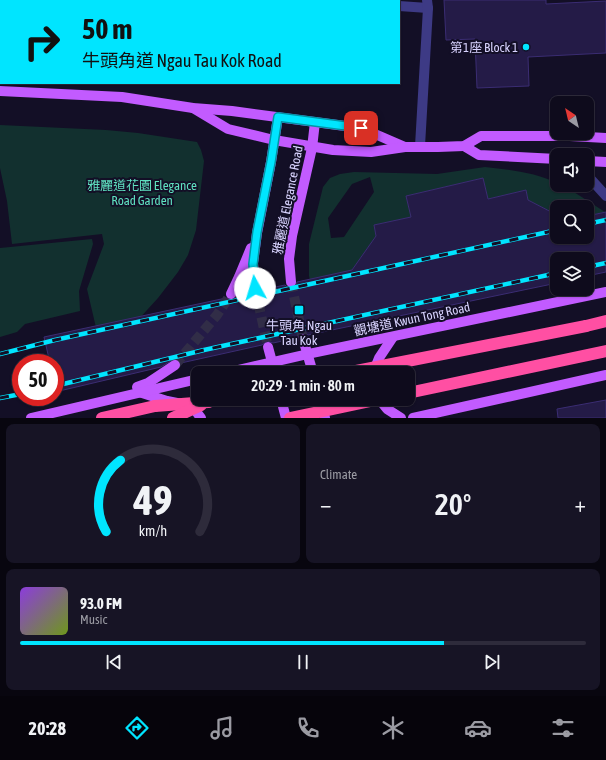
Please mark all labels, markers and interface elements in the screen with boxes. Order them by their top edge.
text: 50 m [82,13,132,45]
icon: right [16,16,68,68]
place label: 第1座 Block 1 [450,40,518,55]
marker: 第1座 Block 1 [521,42,531,52]
text: 牛頭角道 Ngau Tau Kok Road [82,50,282,71]
north arrow [550,96,594,140]
map controls [550,96,594,296]
pin [344,111,378,145]
icon: arrive [350,117,372,139]
street label: 雅麗道 Elegance Road [270,144,306,256]
button: sound [550,148,594,192]
park label: 雅麗道花園 Elegance Road Garden [87,178,197,208]
button: search [550,200,594,244]
button: layers [550,252,594,296]
position arrow [234,267,276,309]
street label: 觀塘道 Kwun Tong Road [353,299,471,339]
marker: 牛頭角 Ngau Tau Kok [293,304,305,316]
place label: 牛頭角 Ngau Tau Kok [266,318,332,348]
speed limit sign: 50 [12,354,64,406]
text: 20:29 · 1 min · 80 m [251,377,355,394]
text: Climate [320,467,357,482]
text: 49 [132,475,173,523]
text: 20° [435,487,471,521]
text: − [320,491,331,517]
text: + [575,491,586,517]
text: km/h [139,522,167,538]
text: 93.0 FM [80,595,122,612]
text: Music [80,612,107,627]
icon: previous [103,651,125,673]
icon: pause [292,651,314,673]
icon: next [481,651,503,673]
icon: directions [123,714,151,742]
icon: music [208,714,236,742]
icon: phone [294,714,322,742]
icon: climate [379,714,407,742]
icon: car [464,714,492,742]
icon: filters [549,714,577,742]
text: 20:28 [29,718,66,739]

